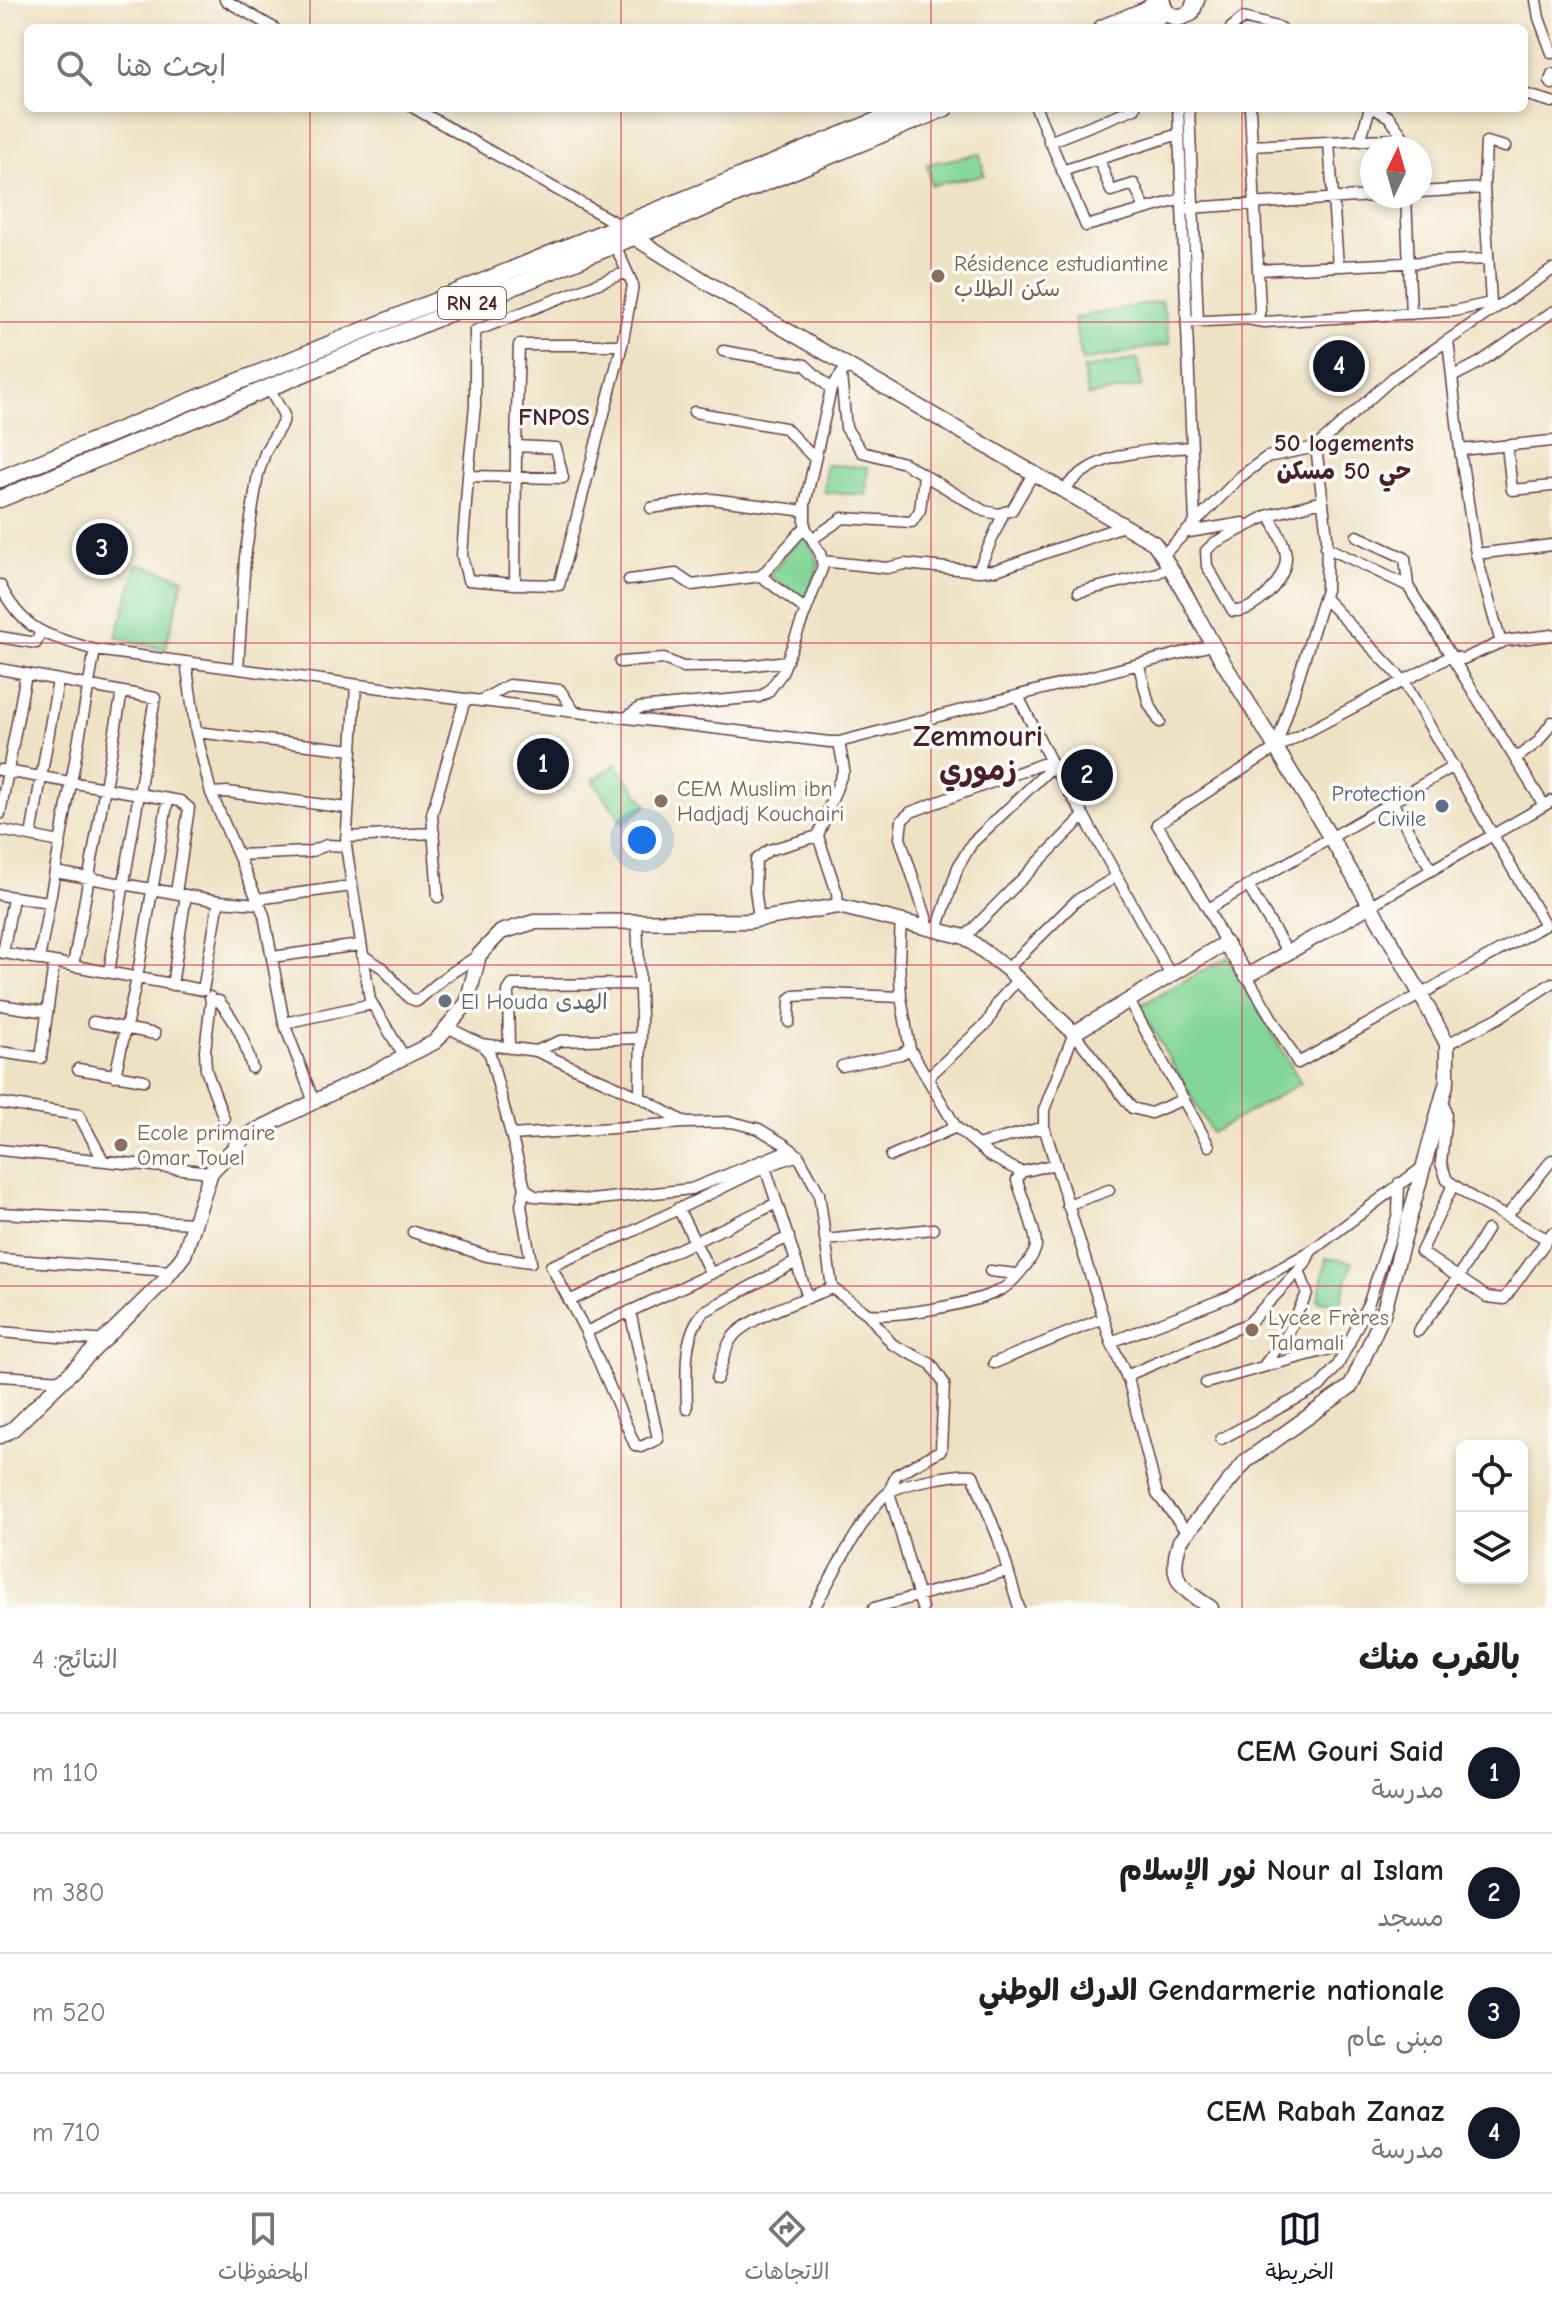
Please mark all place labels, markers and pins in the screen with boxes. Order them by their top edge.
place label: Résidence estudiantine سكن الطلاب [954,251,1168,302]
marker: Résidence estudiantine سكن الطلاب [929,267,947,285]
pin: 4 [1313,336,1365,396]
pin: 3 [76,519,128,579]
pin: 1 [517,734,569,794]
pin: 2 [1061,745,1113,805]
place label: CEM Muslim ibn Hadjadj Kouchairi [677,776,844,827]
place label: Protection Civile [1332,781,1426,832]
marker: CEM Muslim ibn Hadjadj Kouchairi [652,792,670,810]
marker: Protection Civile [1433,797,1451,815]
place label: El Houda الهدى [461,989,608,1015]
marker: El Houda الهدى [436,992,454,1010]
place label: Ecole primaire Omar Touel [137,1120,275,1171]
marker: Ecole primaire Omar Touel [112,1136,130,1154]
place label: Lycée Frères Talamali [1268,1305,1389,1356]
marker: Lycée Frères Talamali [1243,1321,1261,1339]

